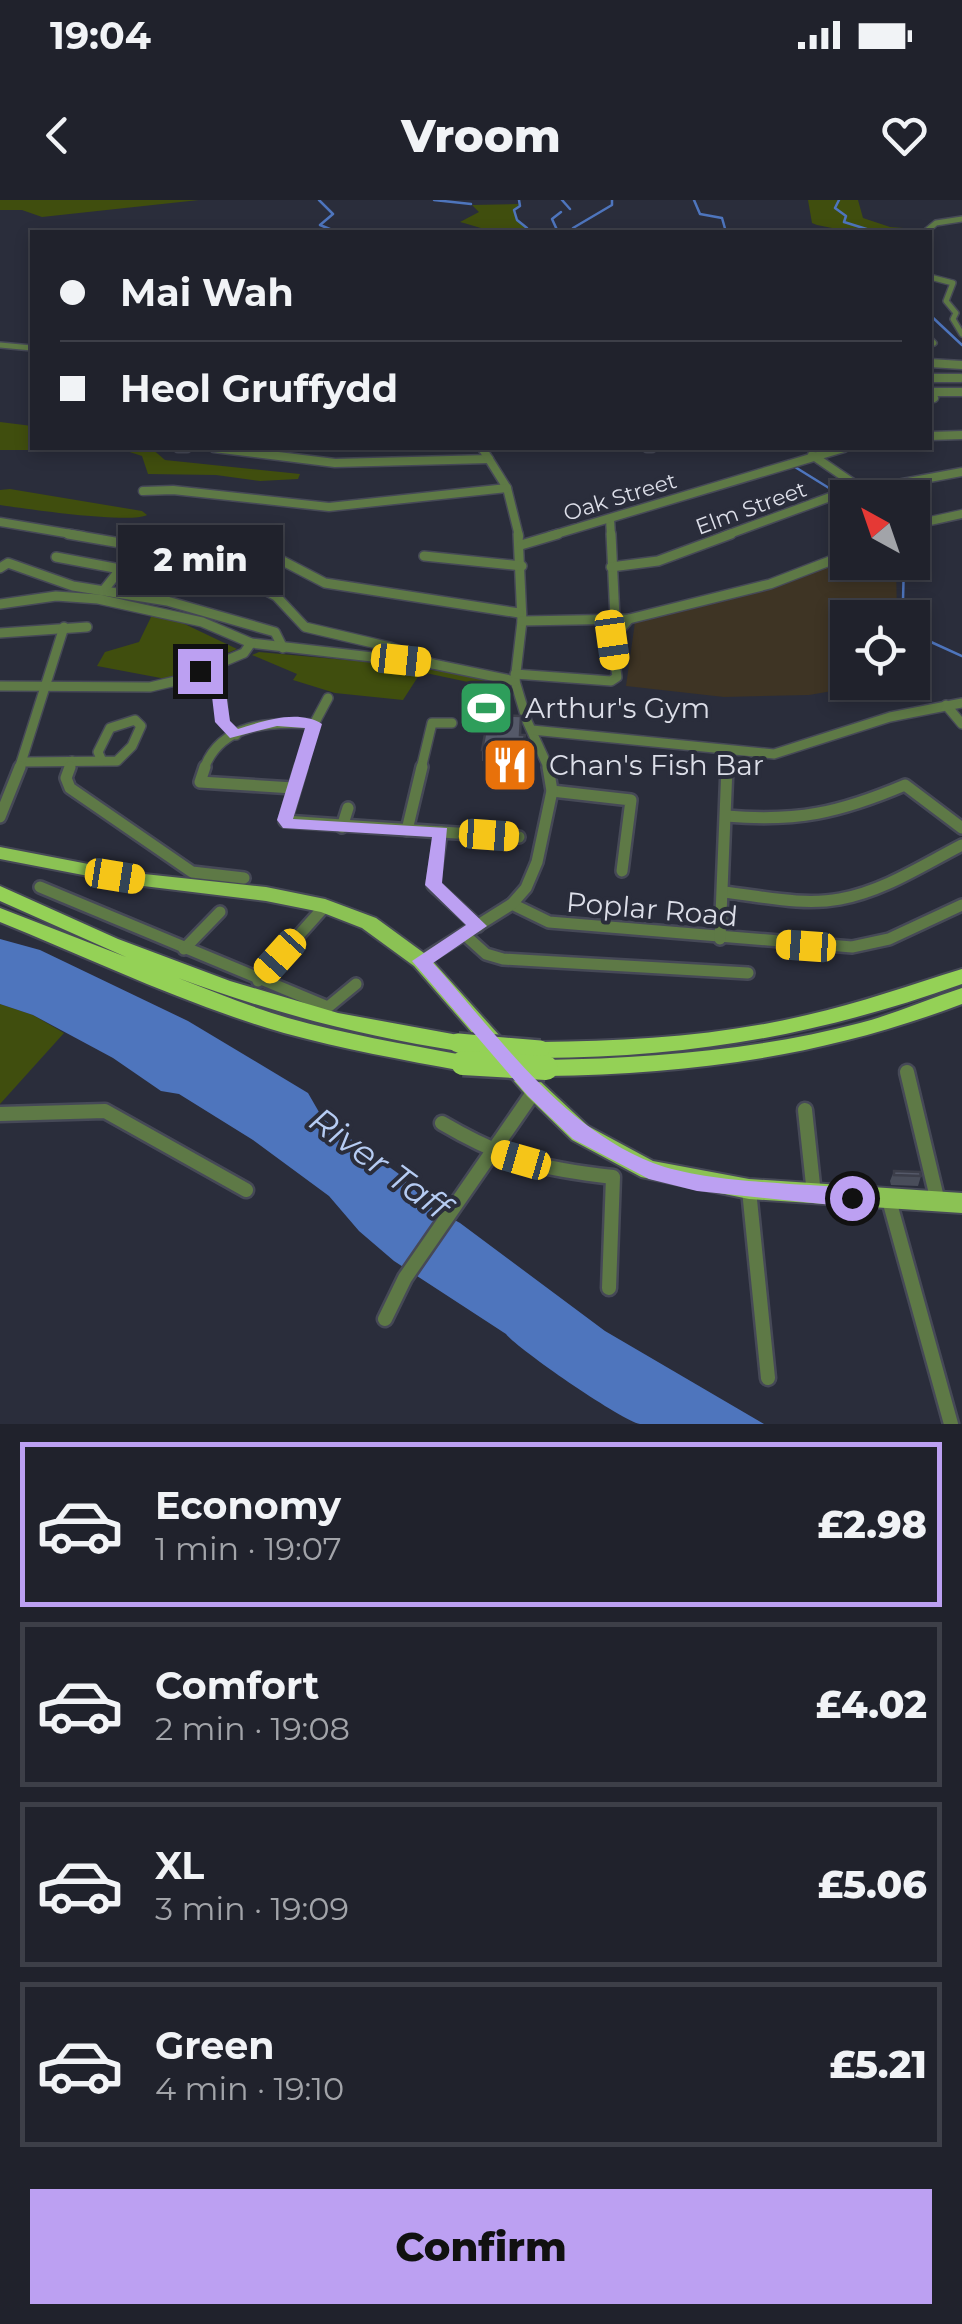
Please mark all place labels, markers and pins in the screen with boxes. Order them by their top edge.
sports icon: Arthur's Gym [456,678,516,738]
place label: Arthur's Gym [525,691,710,725]
restaurant icon: Chan's Fish Bar [480,735,540,795]
place label: Chan's Fish Bar [549,748,764,782]

